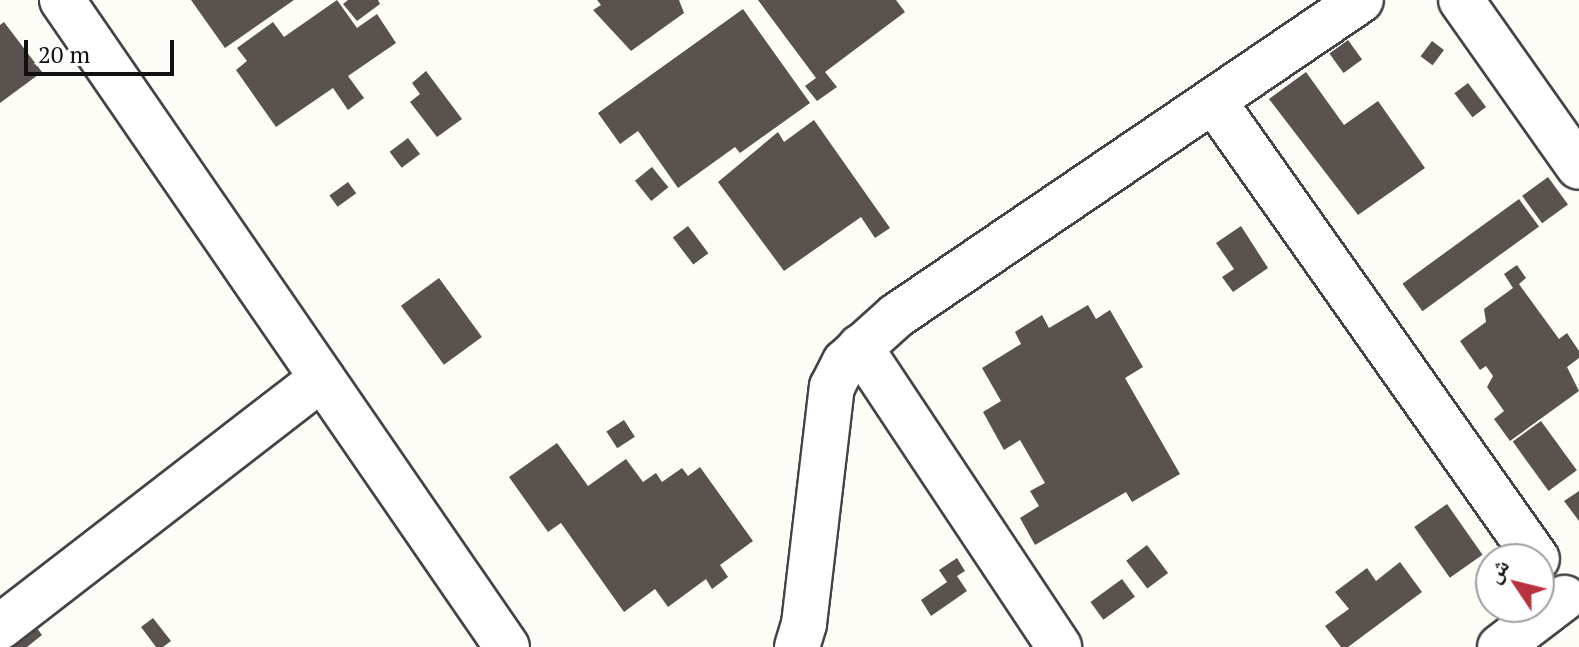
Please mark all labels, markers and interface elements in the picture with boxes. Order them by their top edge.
scale bar [28,24,178,74]
text: 20 m [38,38,90,70]
north arrow [1475,543,1555,623]
text: ش [1478,552,1515,588]

